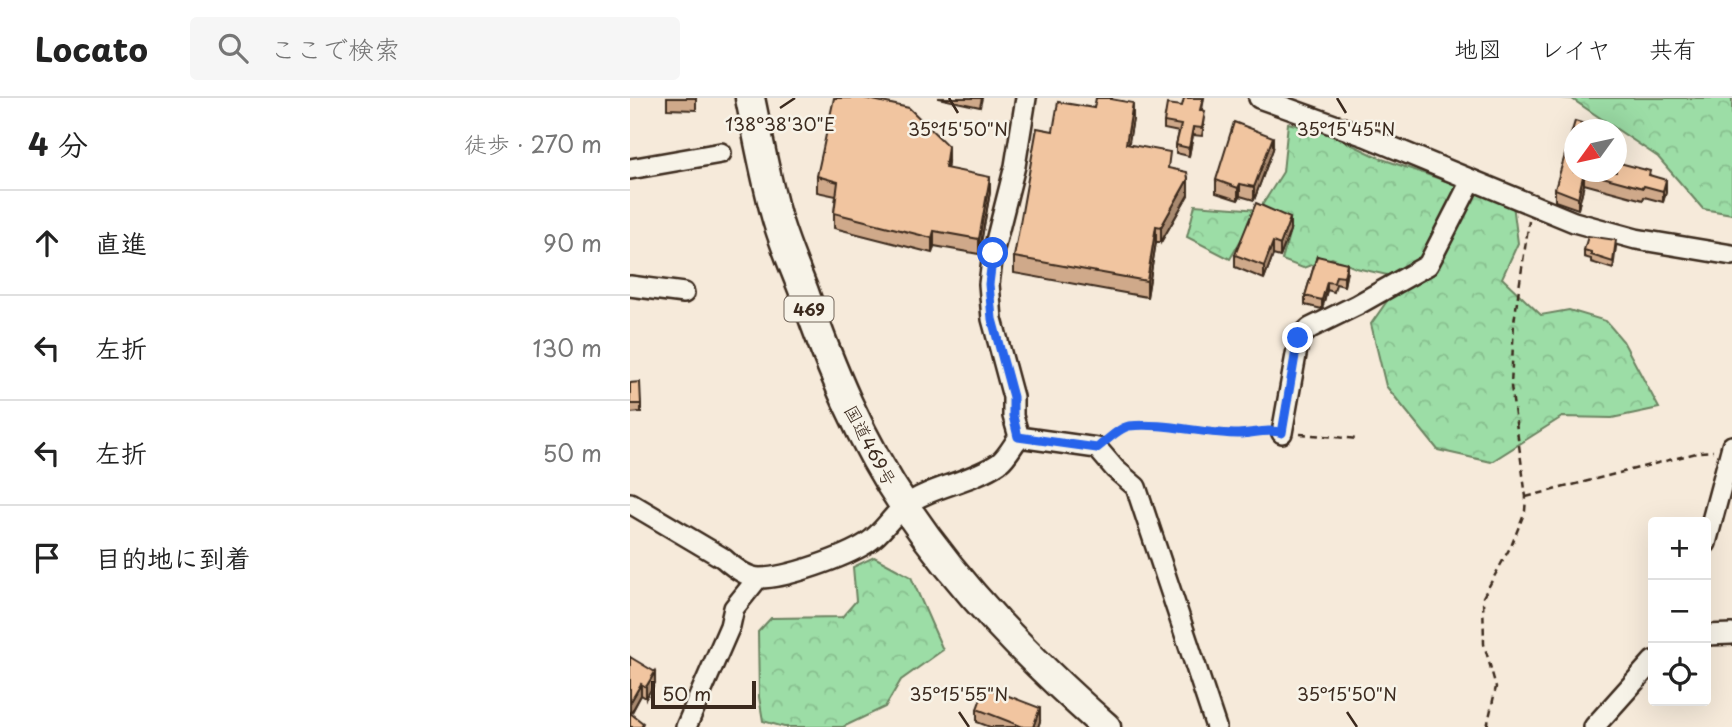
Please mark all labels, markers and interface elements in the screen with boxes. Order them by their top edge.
search box [190,17,680,80]
text: Locato [35,23,148,73]
icon: search [214,29,252,67]
text: ここで検索 [270,29,400,68]
text: 地図 [1454,30,1502,66]
text: レイヤ [1540,30,1611,66]
text: 共有 [1649,30,1697,66]
text: 138°38'30"E [725,110,835,137]
text: 35°15'50"N [908,115,1008,142]
text: 35°15'45"N [1297,115,1395,142]
north arrow [1564,119,1627,182]
text: 4 分 [28,121,88,166]
text: 徒歩 · 270 m [464,126,602,161]
text: 直進 [95,223,147,262]
icon: ahead [28,224,66,262]
text: 90 m [543,225,602,260]
route start [977,237,1008,268]
road number: 469 [784,296,834,322]
route end [1282,322,1313,353]
text: 左折 [95,328,147,367]
icon: left [28,329,66,367]
text: 130 m [532,330,602,365]
street label: 国道469号 [838,400,904,490]
text: 左折 [95,433,147,472]
icon: left [28,434,66,472]
text: 50 m [542,435,602,470]
map controls [1648,517,1711,706]
button: + [1648,517,1711,580]
text: 目的地に到着 [95,538,251,577]
icon: arrive [28,539,66,577]
button: − [1648,580,1711,643]
button: locate [1648,643,1711,706]
scale bar [651,678,756,710]
text: 50 m [662,679,711,707]
text: 35°15'55"N [910,680,1008,707]
text: 35°15'50"N [1297,680,1397,707]

